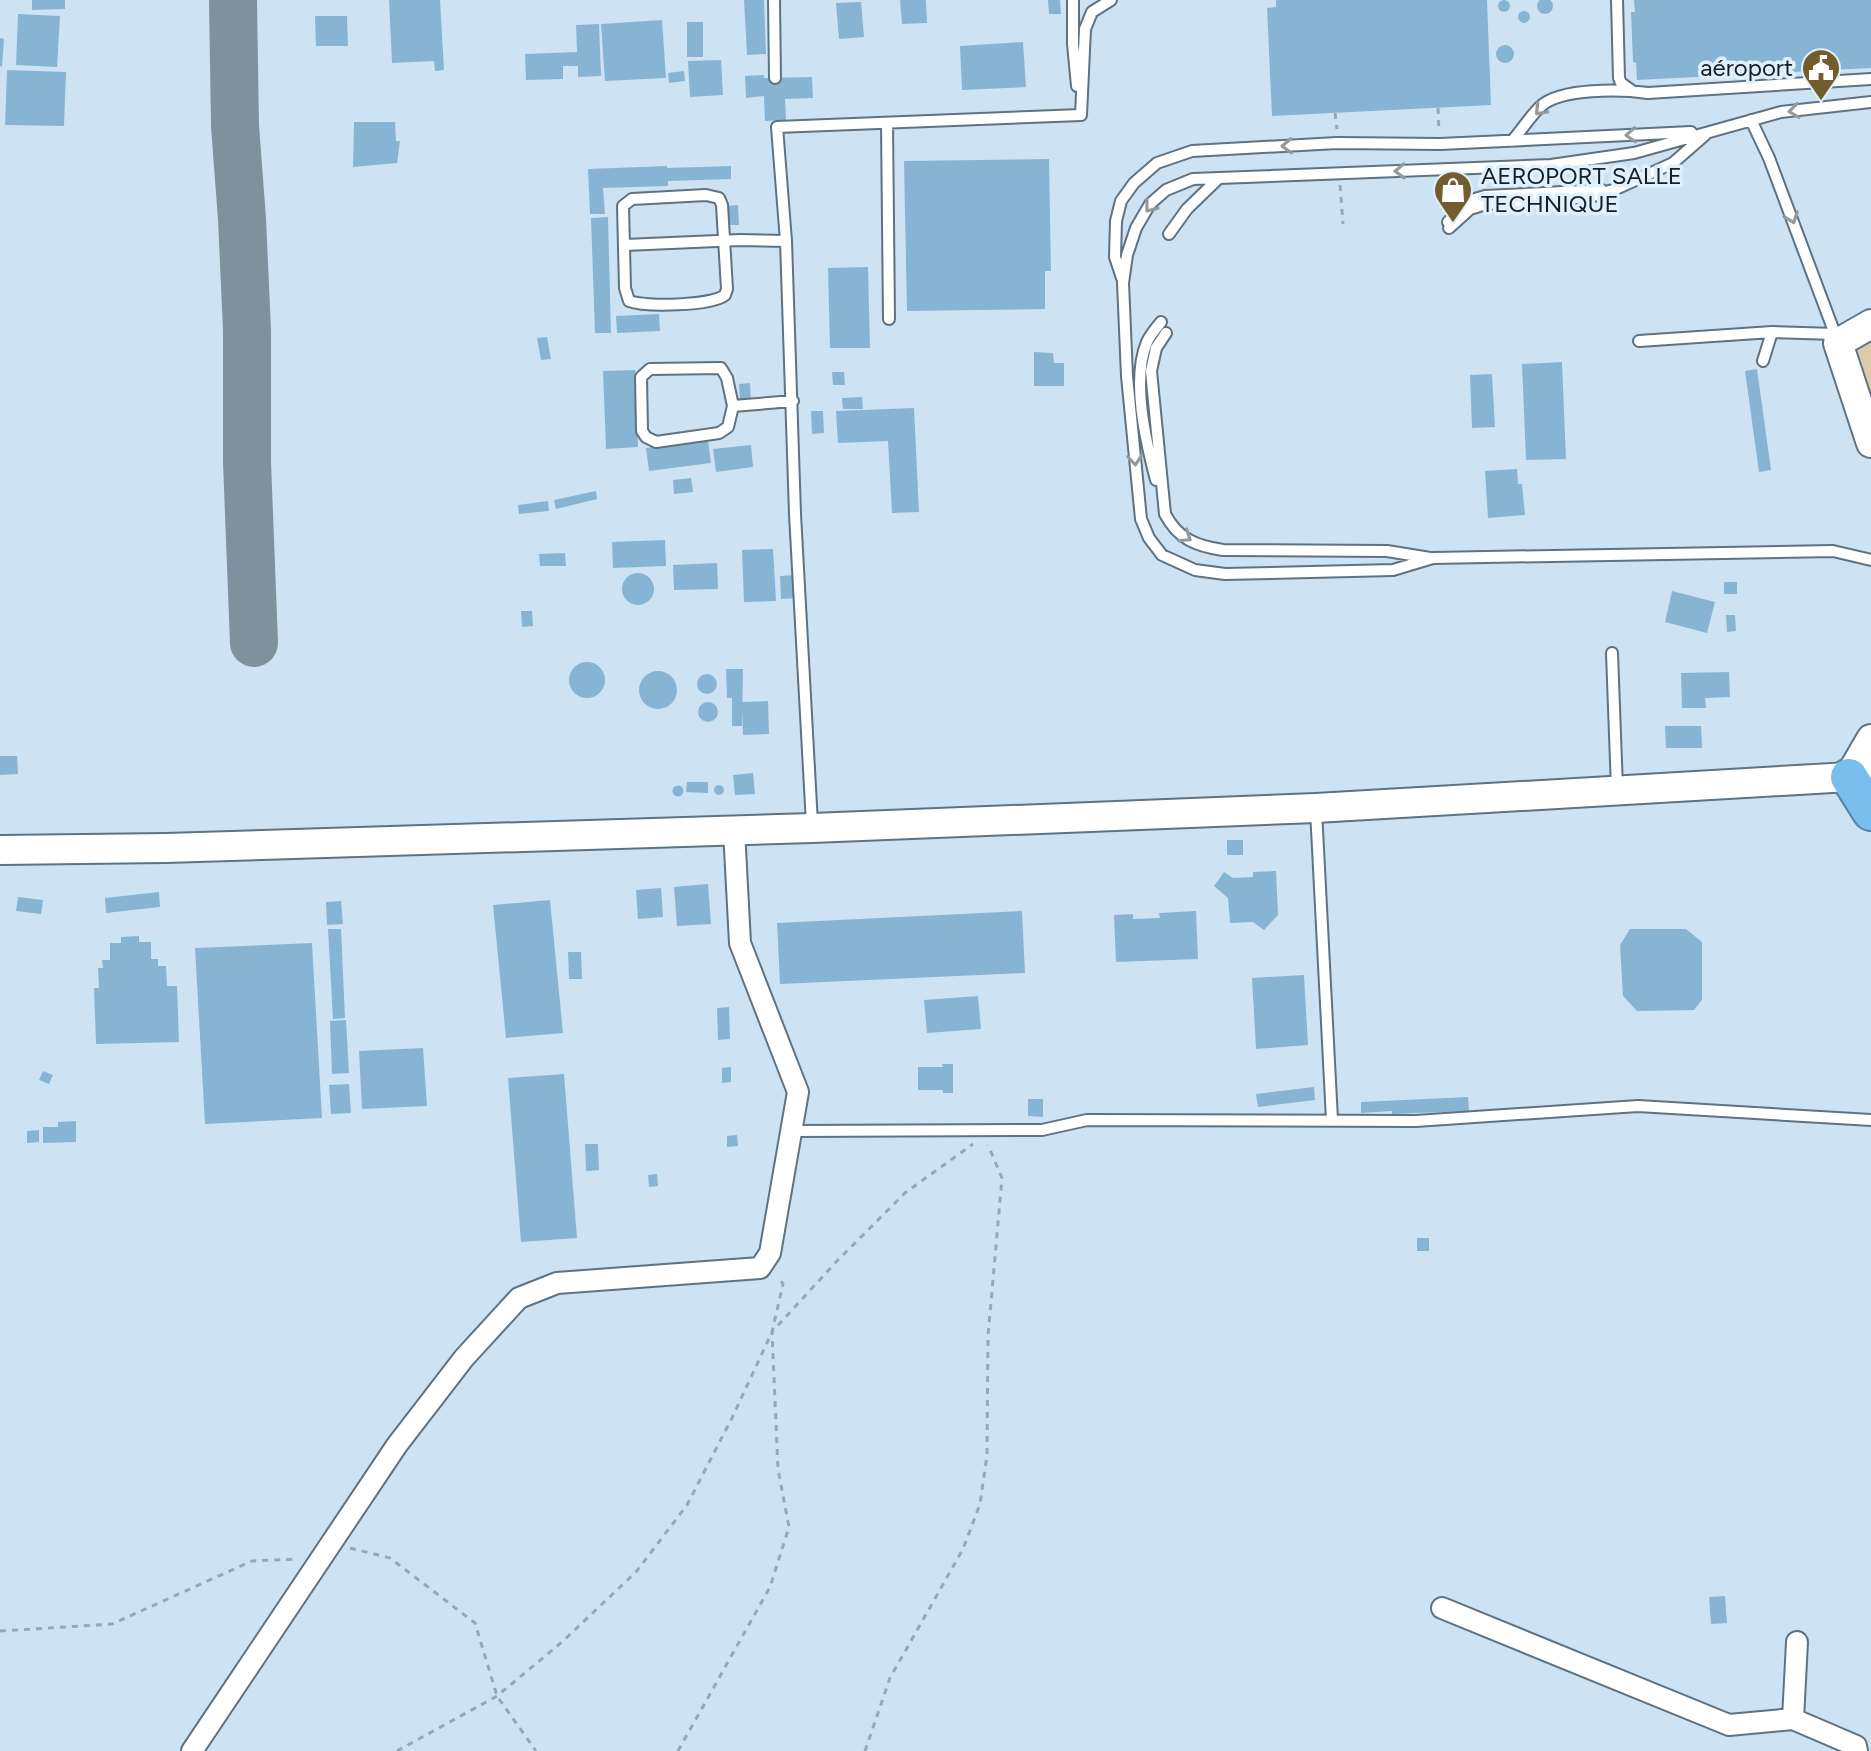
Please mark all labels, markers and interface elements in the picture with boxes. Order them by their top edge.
public building icon: aéroport [1800,47,1842,102]
place label: aéroport [1700,53,1793,82]
one-way arrow [1535,101,1550,115]
one-way arrow [1787,102,1800,119]
one-way arrow [1624,126,1637,143]
one-way arrow [1280,137,1293,154]
place label: AEROPORT SALLE TECHNIQUE [1481,161,1682,218]
one-way arrow [1393,162,1406,179]
shop icon: AEROPORT SALLE TECHNIQUE [1432,169,1474,224]
one-way arrow [1146,198,1160,213]
one-way arrow [1782,210,1798,224]
one-way arrow [1127,454,1144,467]
one-way arrow [1177,528,1191,543]

